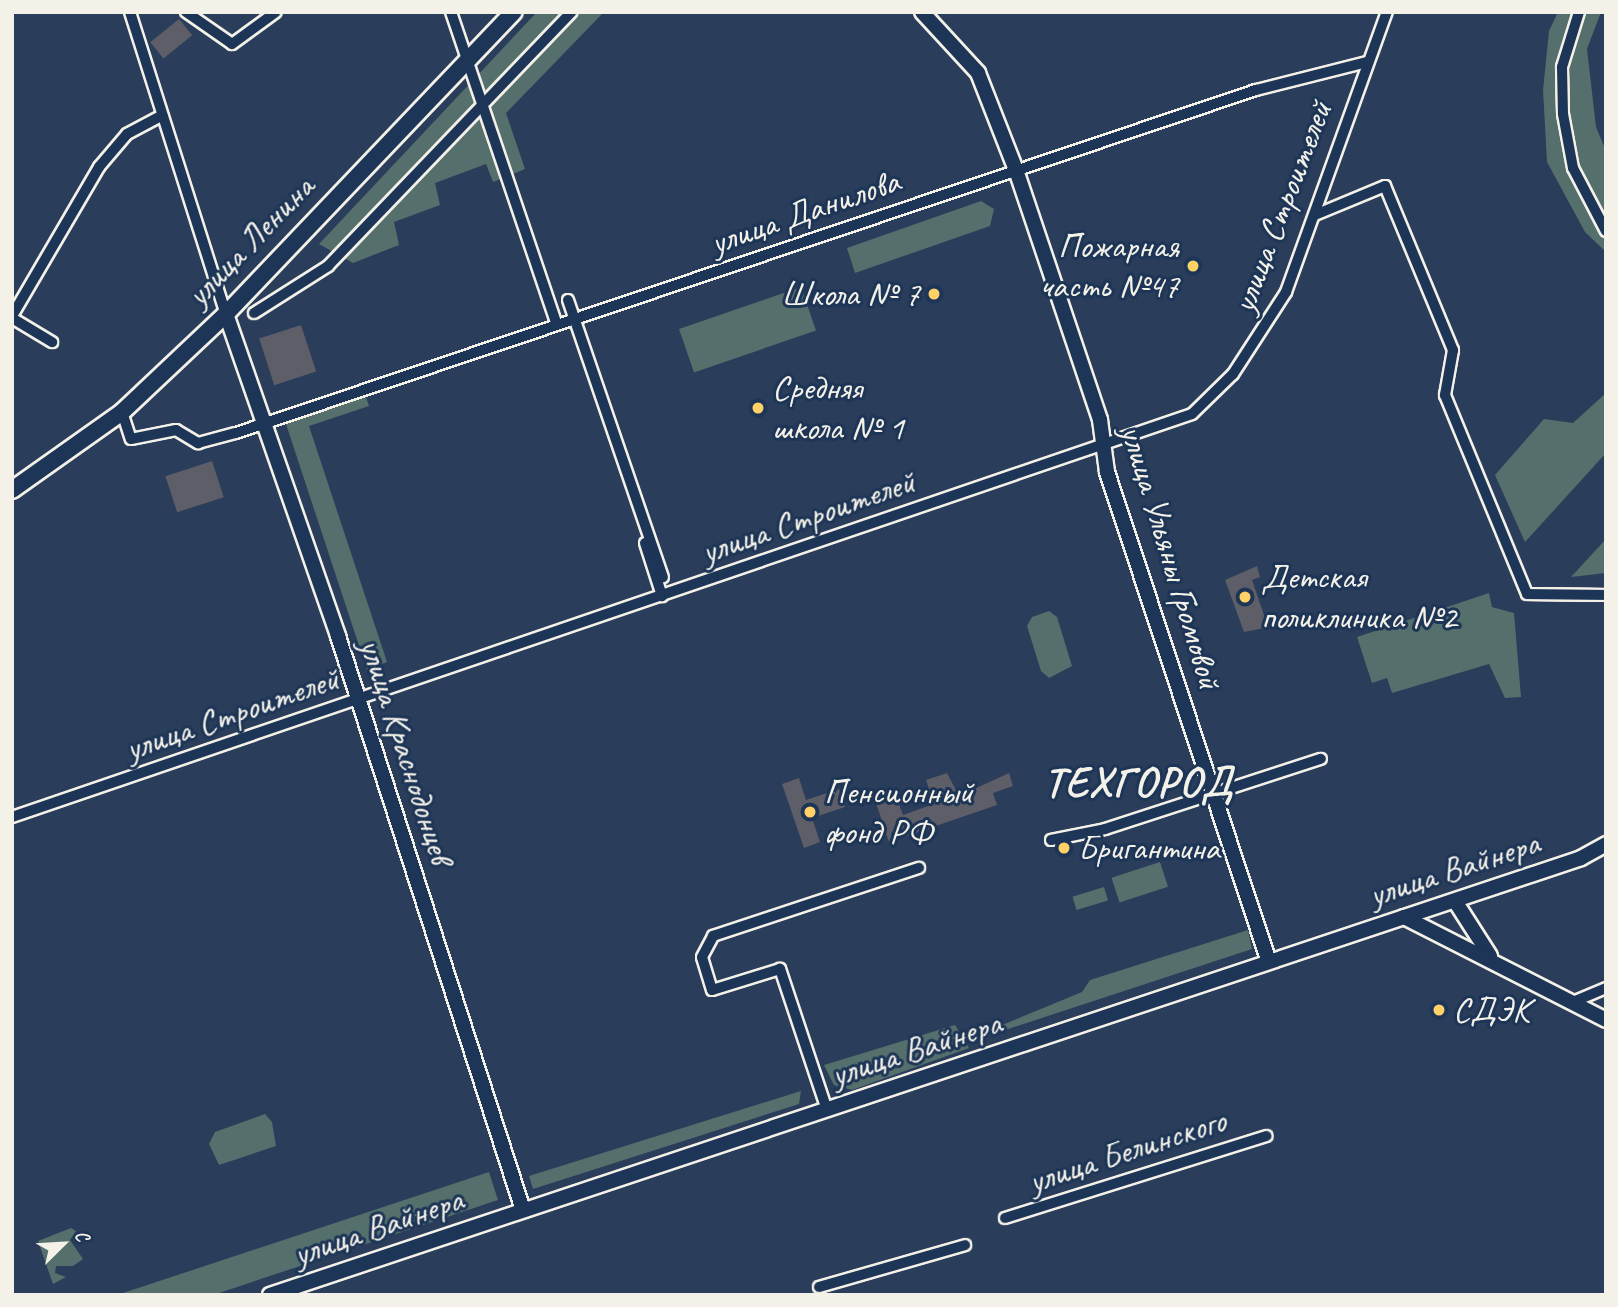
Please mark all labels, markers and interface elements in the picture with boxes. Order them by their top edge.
street label: улица Строителей [1223,97,1341,317]
street label: улица Данилова [706,160,904,264]
street label: улица Ленина [177,167,323,315]
place label: Пожарная часть №47 [1040,225,1179,307]
marker: Пожарная часть №47 [1185,258,1201,274]
place label: Школа № 7 [781,273,920,315]
marker: Школа № 7 [926,286,942,302]
place label: Средняя школа № 1 [772,367,904,449]
marker: Средняя школа № 1 [750,400,766,416]
street label: улица Ульяны Громовой [1111,420,1231,694]
street label: улица Строителей [697,461,919,573]
place label: Детская поликлиника №2 [1261,556,1457,638]
marker: Детская поликлиника №2 [1235,587,1255,607]
street label: улица Краснодонцев [350,632,462,870]
street label: улица Строителей [121,658,343,770]
district label: ТЕХГОРОД [1037,758,1241,808]
place label: Пенсионный фонд РФ [824,771,973,853]
marker: Пенсионный фонд РФ [802,804,818,820]
street label: улица Вайнера [1364,822,1544,916]
place label: Бригантина [1078,827,1220,869]
marker: Бригантина [1056,840,1072,856]
place label: СДЭК [1453,989,1530,1031]
street label: улица Вайнера [826,1002,1006,1096]
marker: СДЭК [1431,1002,1447,1018]
street label: улица Белинского [1022,1099,1232,1203]
street label: улица Вайнера [288,1178,468,1276]
north arrow [28,1209,98,1279]
text: С [69,1226,95,1245]

